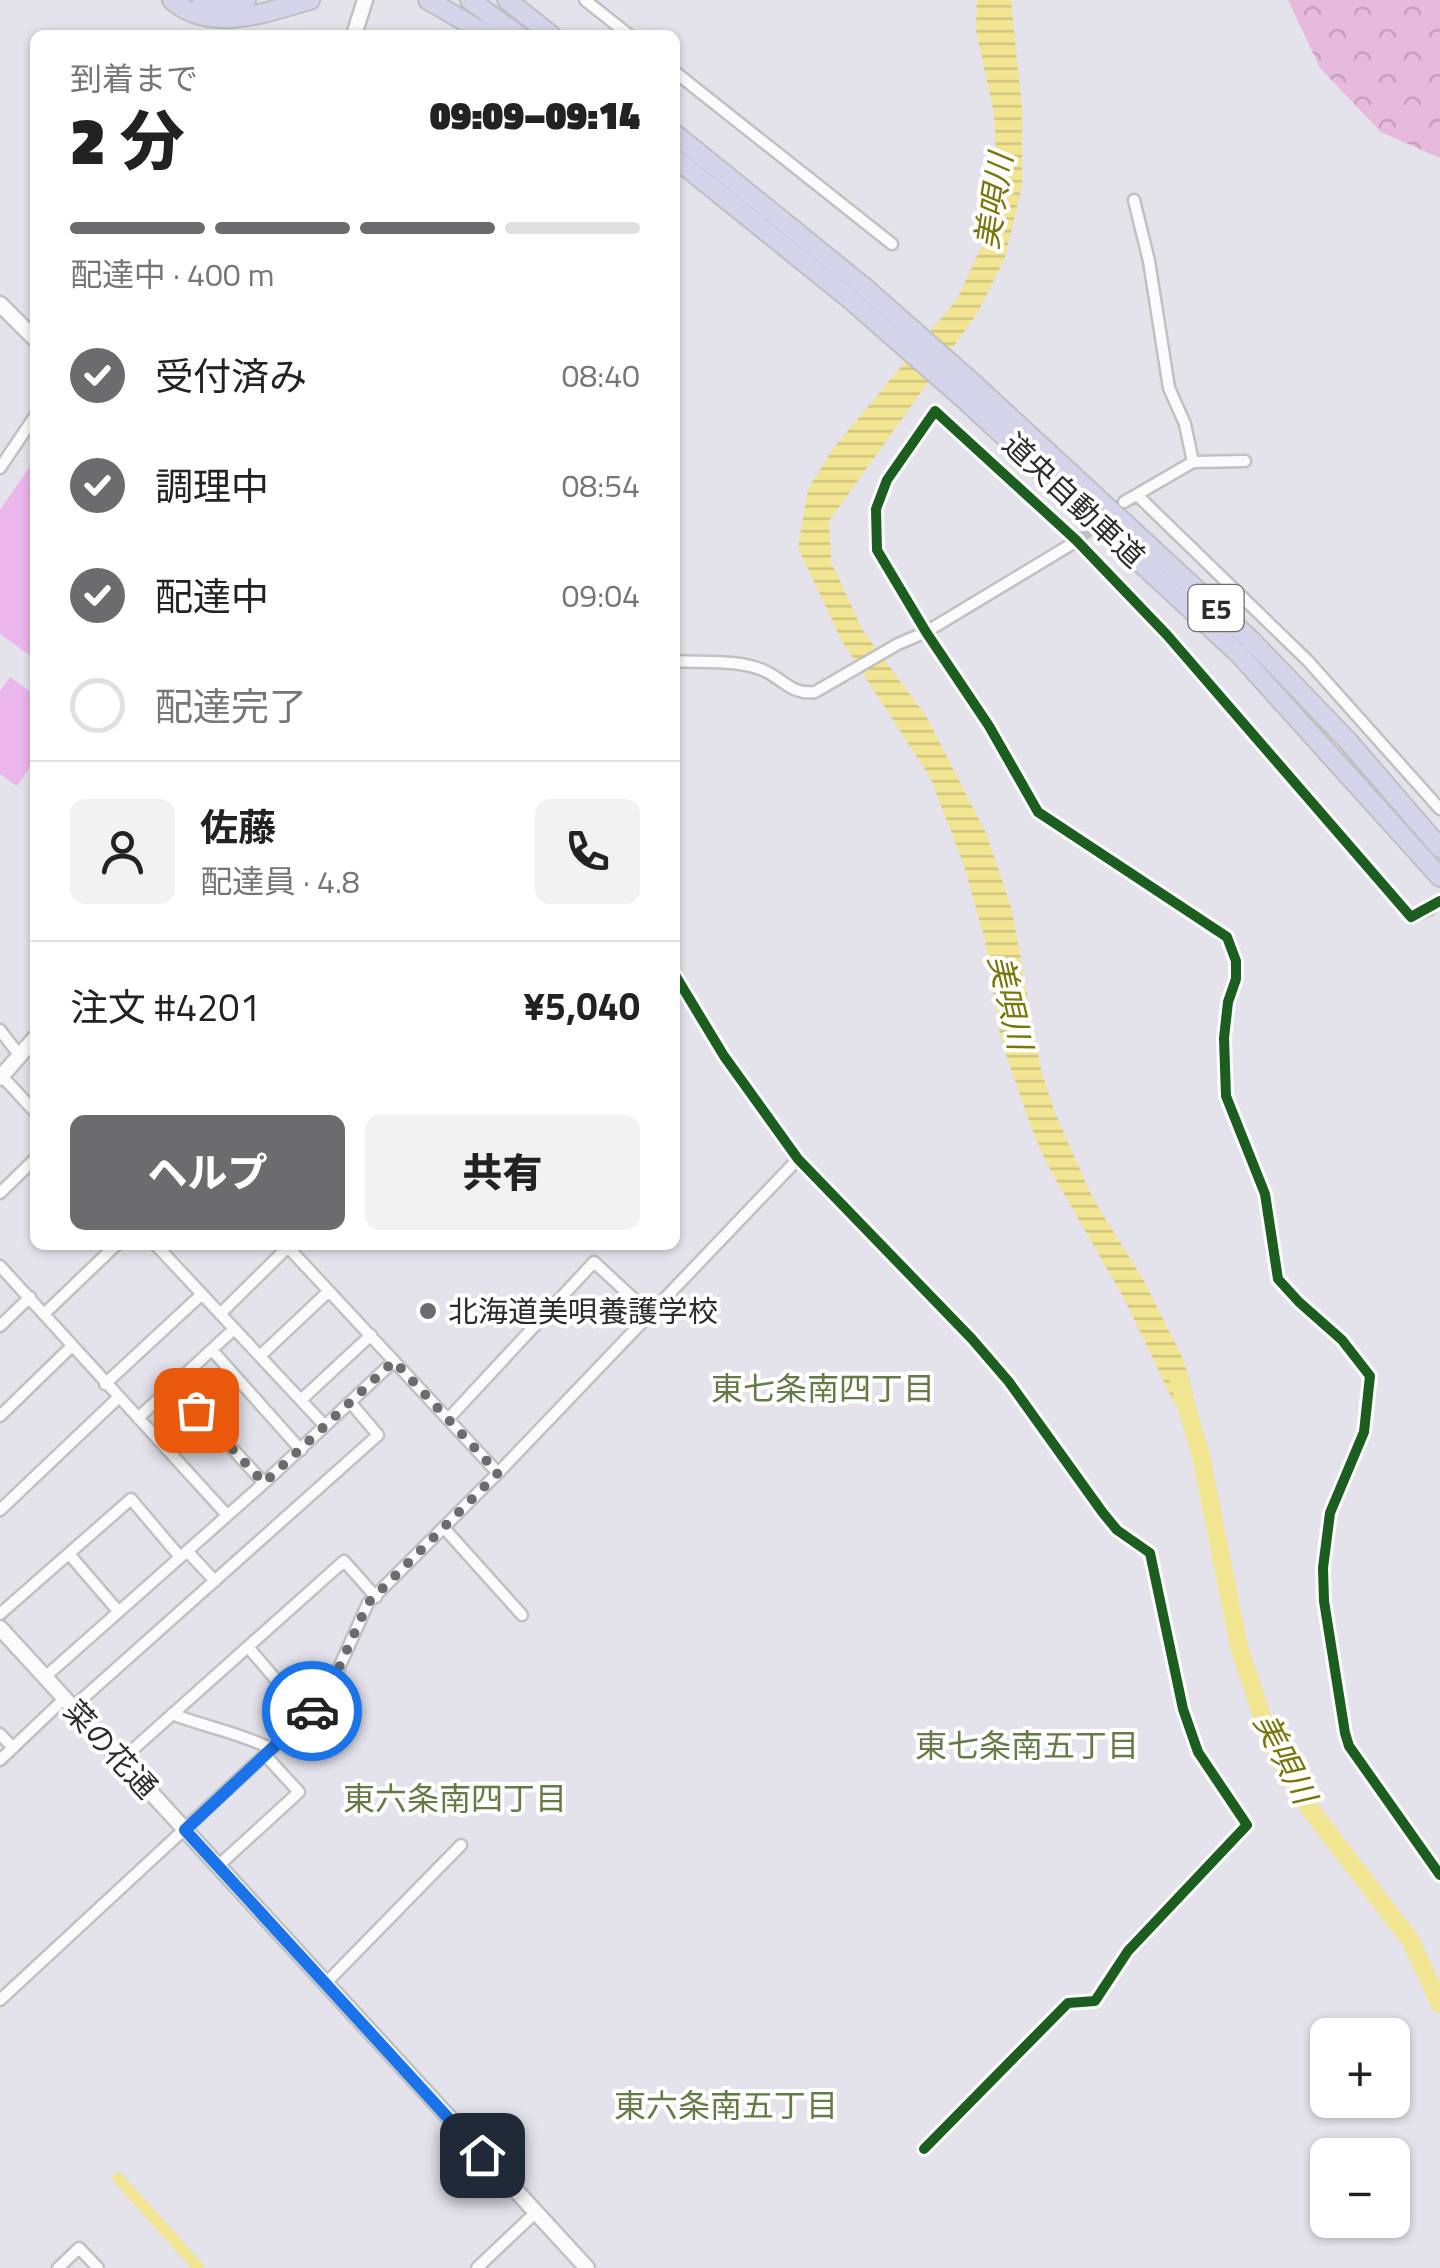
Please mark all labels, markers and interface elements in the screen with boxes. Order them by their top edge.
text: 到着まで [70,54,198,102]
text: 09:09–09:14 [430,86,640,144]
text: 2 分 [70,90,185,189]
water label: 美唄川 [962,147,1025,252]
text: 配達中 · 400 m [70,250,275,298]
text: 受付済み [155,347,307,405]
icon: check [70,348,125,403]
text: 08:40 [561,351,640,399]
street label: 道央自動車道 [992,422,1156,578]
text: 調理中 [155,457,269,515]
icon: check [70,458,125,513]
text: 08:54 [561,461,640,509]
text: 配達中 [155,567,269,625]
icon: check [70,568,125,623]
text: 09:04 [561,571,640,619]
road number: E5 [1188,585,1244,631]
text: 配達完了 [155,677,307,735]
text: 佐藤 [200,798,276,856]
button: person [70,799,175,904]
button: phone [535,799,640,904]
text: 配達員 · 4.8 [200,857,360,905]
water label: 美唄川 [977,950,1046,1057]
text: ¥5,040 [524,977,640,1035]
text: 注文 #4201 [70,978,261,1036]
button: ヘルプ [70,1115,345,1230]
button: 共有 [365,1115,640,1230]
place label: 北海道美唄養護学校 [448,1288,718,1334]
marker: 北海道美唄養護学校 [417,1300,439,1322]
district label: 東七条南四丁目 [711,1364,935,1412]
pin [154,1368,239,1453]
icon: bag [169,1383,224,1438]
courier [262,1661,362,1761]
icon: car [285,1684,340,1739]
street label: 菜の花通 [53,1689,169,1809]
water label: 美唄川 [1243,1704,1331,1814]
district label: 東七条南五丁目 [915,1721,1139,1769]
district label: 東六条南四丁目 [343,1774,567,1822]
map controls [1310,2018,1410,2238]
button: + [1310,2018,1410,2118]
district label: 東六条南五丁目 [614,2081,838,2129]
pin [440,2113,525,2198]
icon: home [455,2128,510,2183]
button: − [1310,2138,1410,2238]

